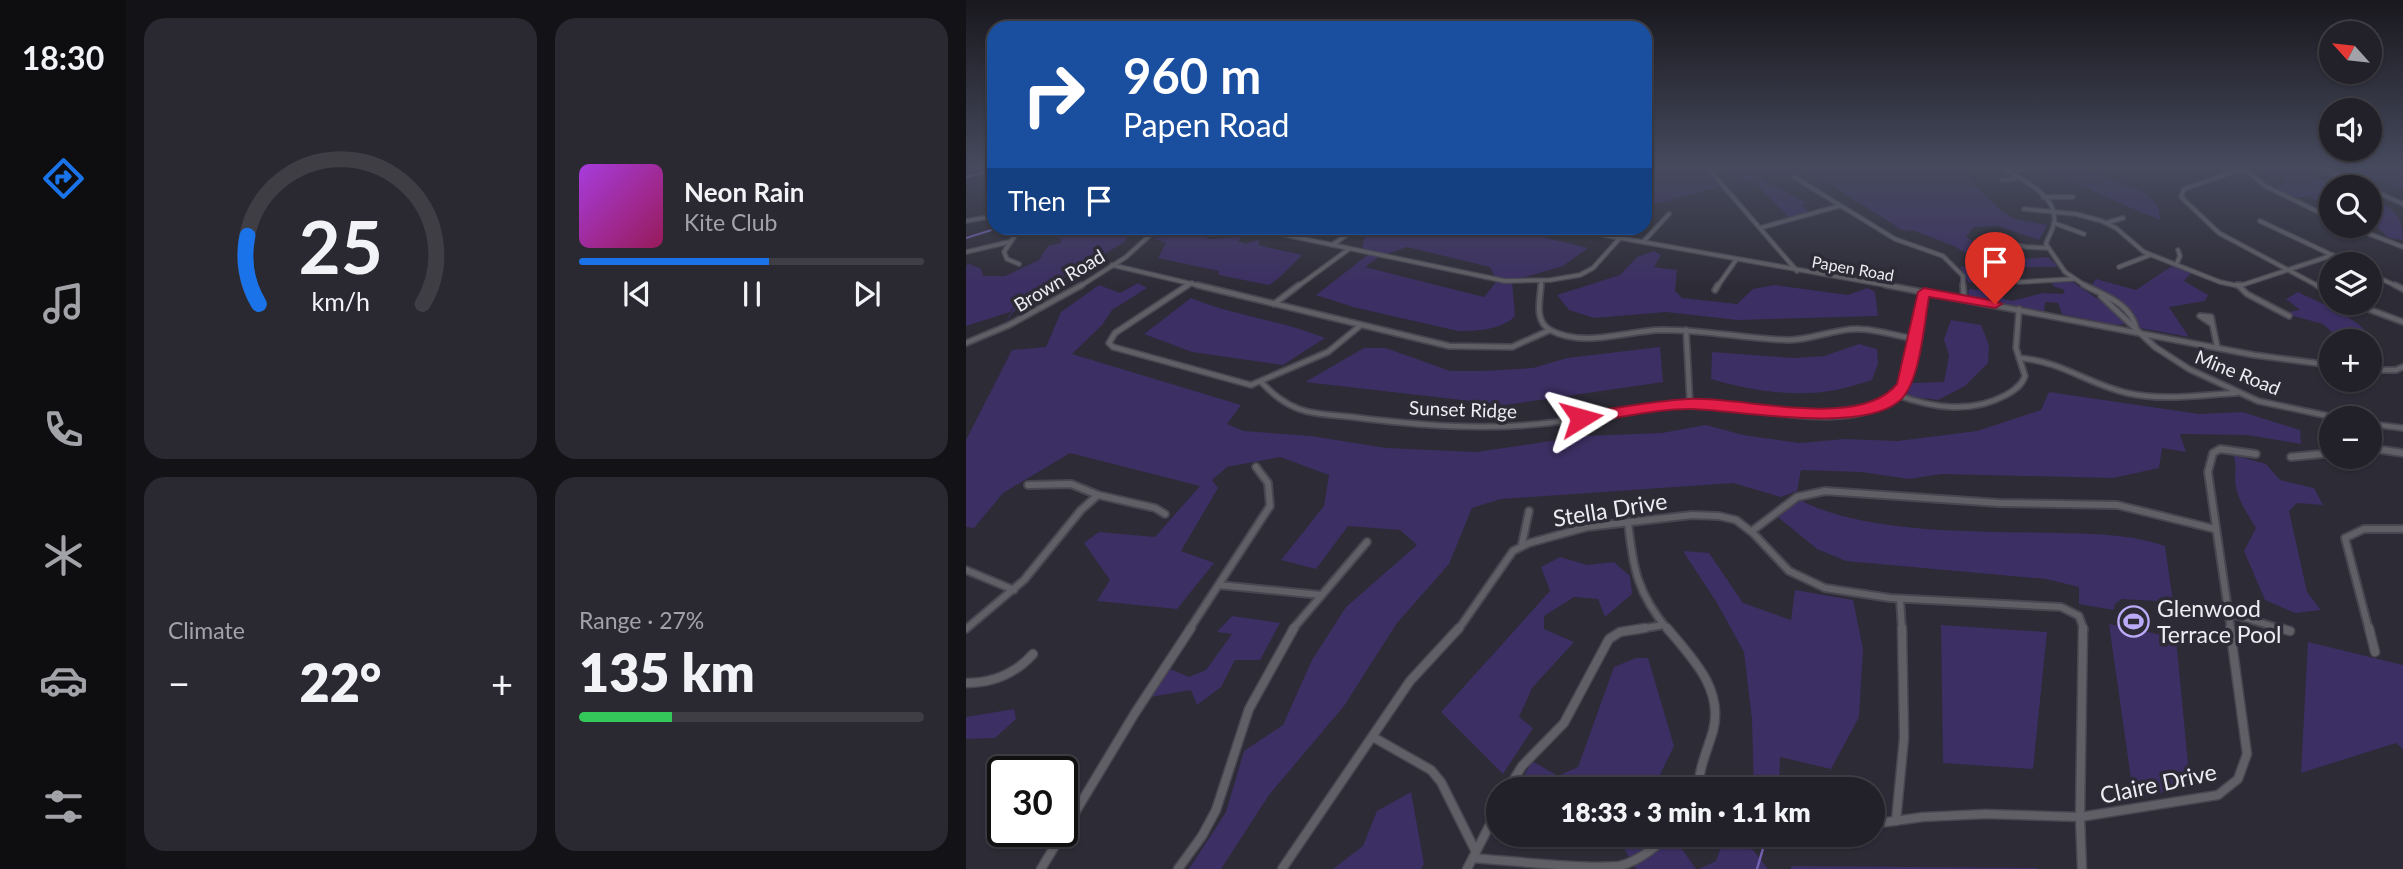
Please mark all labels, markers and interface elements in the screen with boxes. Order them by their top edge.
north arrow [2319,21,2382,84]
map controls [2319,21,2382,469]
text: 18:30 [22,38,104,77]
text: 960 m [1123,46,1261,104]
icon: right [1008,49,1099,140]
button: sound [2319,98,2382,161]
text: Papen Road [1123,105,1289,144]
icon: directions [39,154,88,203]
button: search [2319,175,2382,238]
text: Neon Rain [684,176,804,208]
icon: arrive [1080,182,1118,220]
text: Then [1008,185,1066,217]
text: 25 [298,203,383,291]
text: Kite Club [684,208,777,236]
pin [1965,232,2025,304]
icon: arrive [1976,243,2014,281]
street label: Brown Road [1009,244,1109,316]
street label: Papen Road [1810,251,1896,285]
button: layers [2319,252,2382,315]
icon: previous [618,275,656,313]
icon: pause [733,275,771,313]
icon: next [848,275,886,313]
icon: music [39,279,88,328]
text: km/h [311,286,370,316]
button: + [2319,329,2382,392]
street label: Mine Road [2192,345,2284,399]
position arrow [1544,381,1618,455]
street label: Sunset Ridge [1409,396,1517,422]
icon: phone [39,405,88,454]
button: − [2319,406,2382,469]
street label: Stella Drive [1551,486,1669,532]
icon: climate [39,531,88,580]
place label: Glenwood Terrace Pool [2157,594,2281,648]
sports icon: Glenwood Terrace Pool [2117,604,2151,638]
text: Range · 27% [579,606,704,634]
text: Climate [168,616,245,644]
text: 135 km [579,641,755,703]
text: 22° [300,651,381,713]
icon: car [39,656,88,705]
text: − [168,660,190,706]
text: + [491,660,513,706]
speed limit sign: 30 [987,756,1078,847]
street label: Claire Drive [2097,757,2219,809]
icon: filters [39,782,88,831]
text: 18:33 · 3 min · 1.1 km [1560,796,1811,828]

